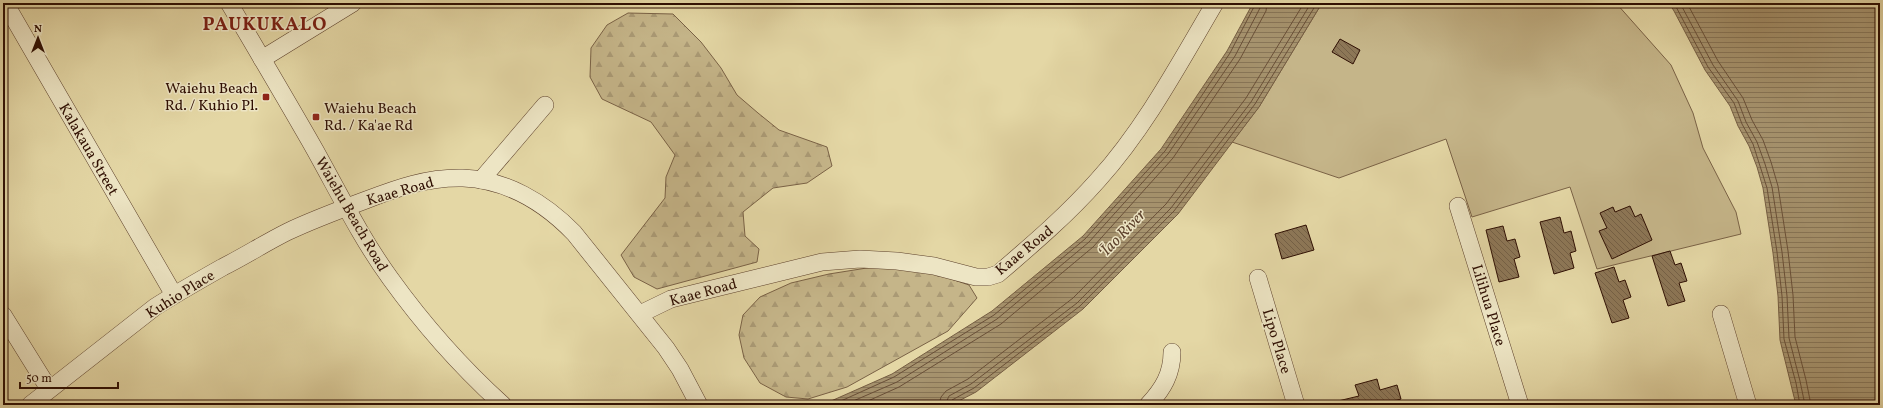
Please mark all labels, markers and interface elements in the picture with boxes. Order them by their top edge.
district label: PAUKUKALO [203,12,327,38]
north arrow [18,18,58,58]
text: N [34,22,42,37]
place label: Waiehu Beach Rd. / Kuhio Pl. [165,79,258,117]
marker: Waiehu Beach Rd. / Kuhio Pl. [261,92,271,102]
place label: Waiehu Beach Rd. / Ka'ae Rd [324,99,417,137]
street label: Kalakaua Street [53,100,123,200]
marker: Waiehu Beach Rd. / Ka'ae Rd [311,112,321,122]
street label: Waiehu Beach Road [309,153,392,276]
street label: Kaae Road [364,173,437,212]
water label: ʻĪao River [1094,204,1152,264]
street label: Kaae Road [991,221,1058,281]
street label: Lilihua Place [1465,262,1510,349]
street label: Kuhio Place [142,266,219,325]
street label: Kaae Road [667,274,739,313]
street label: Lipo Place [1256,306,1295,377]
scale bar [20,364,118,390]
text: 50 m [26,371,52,387]

